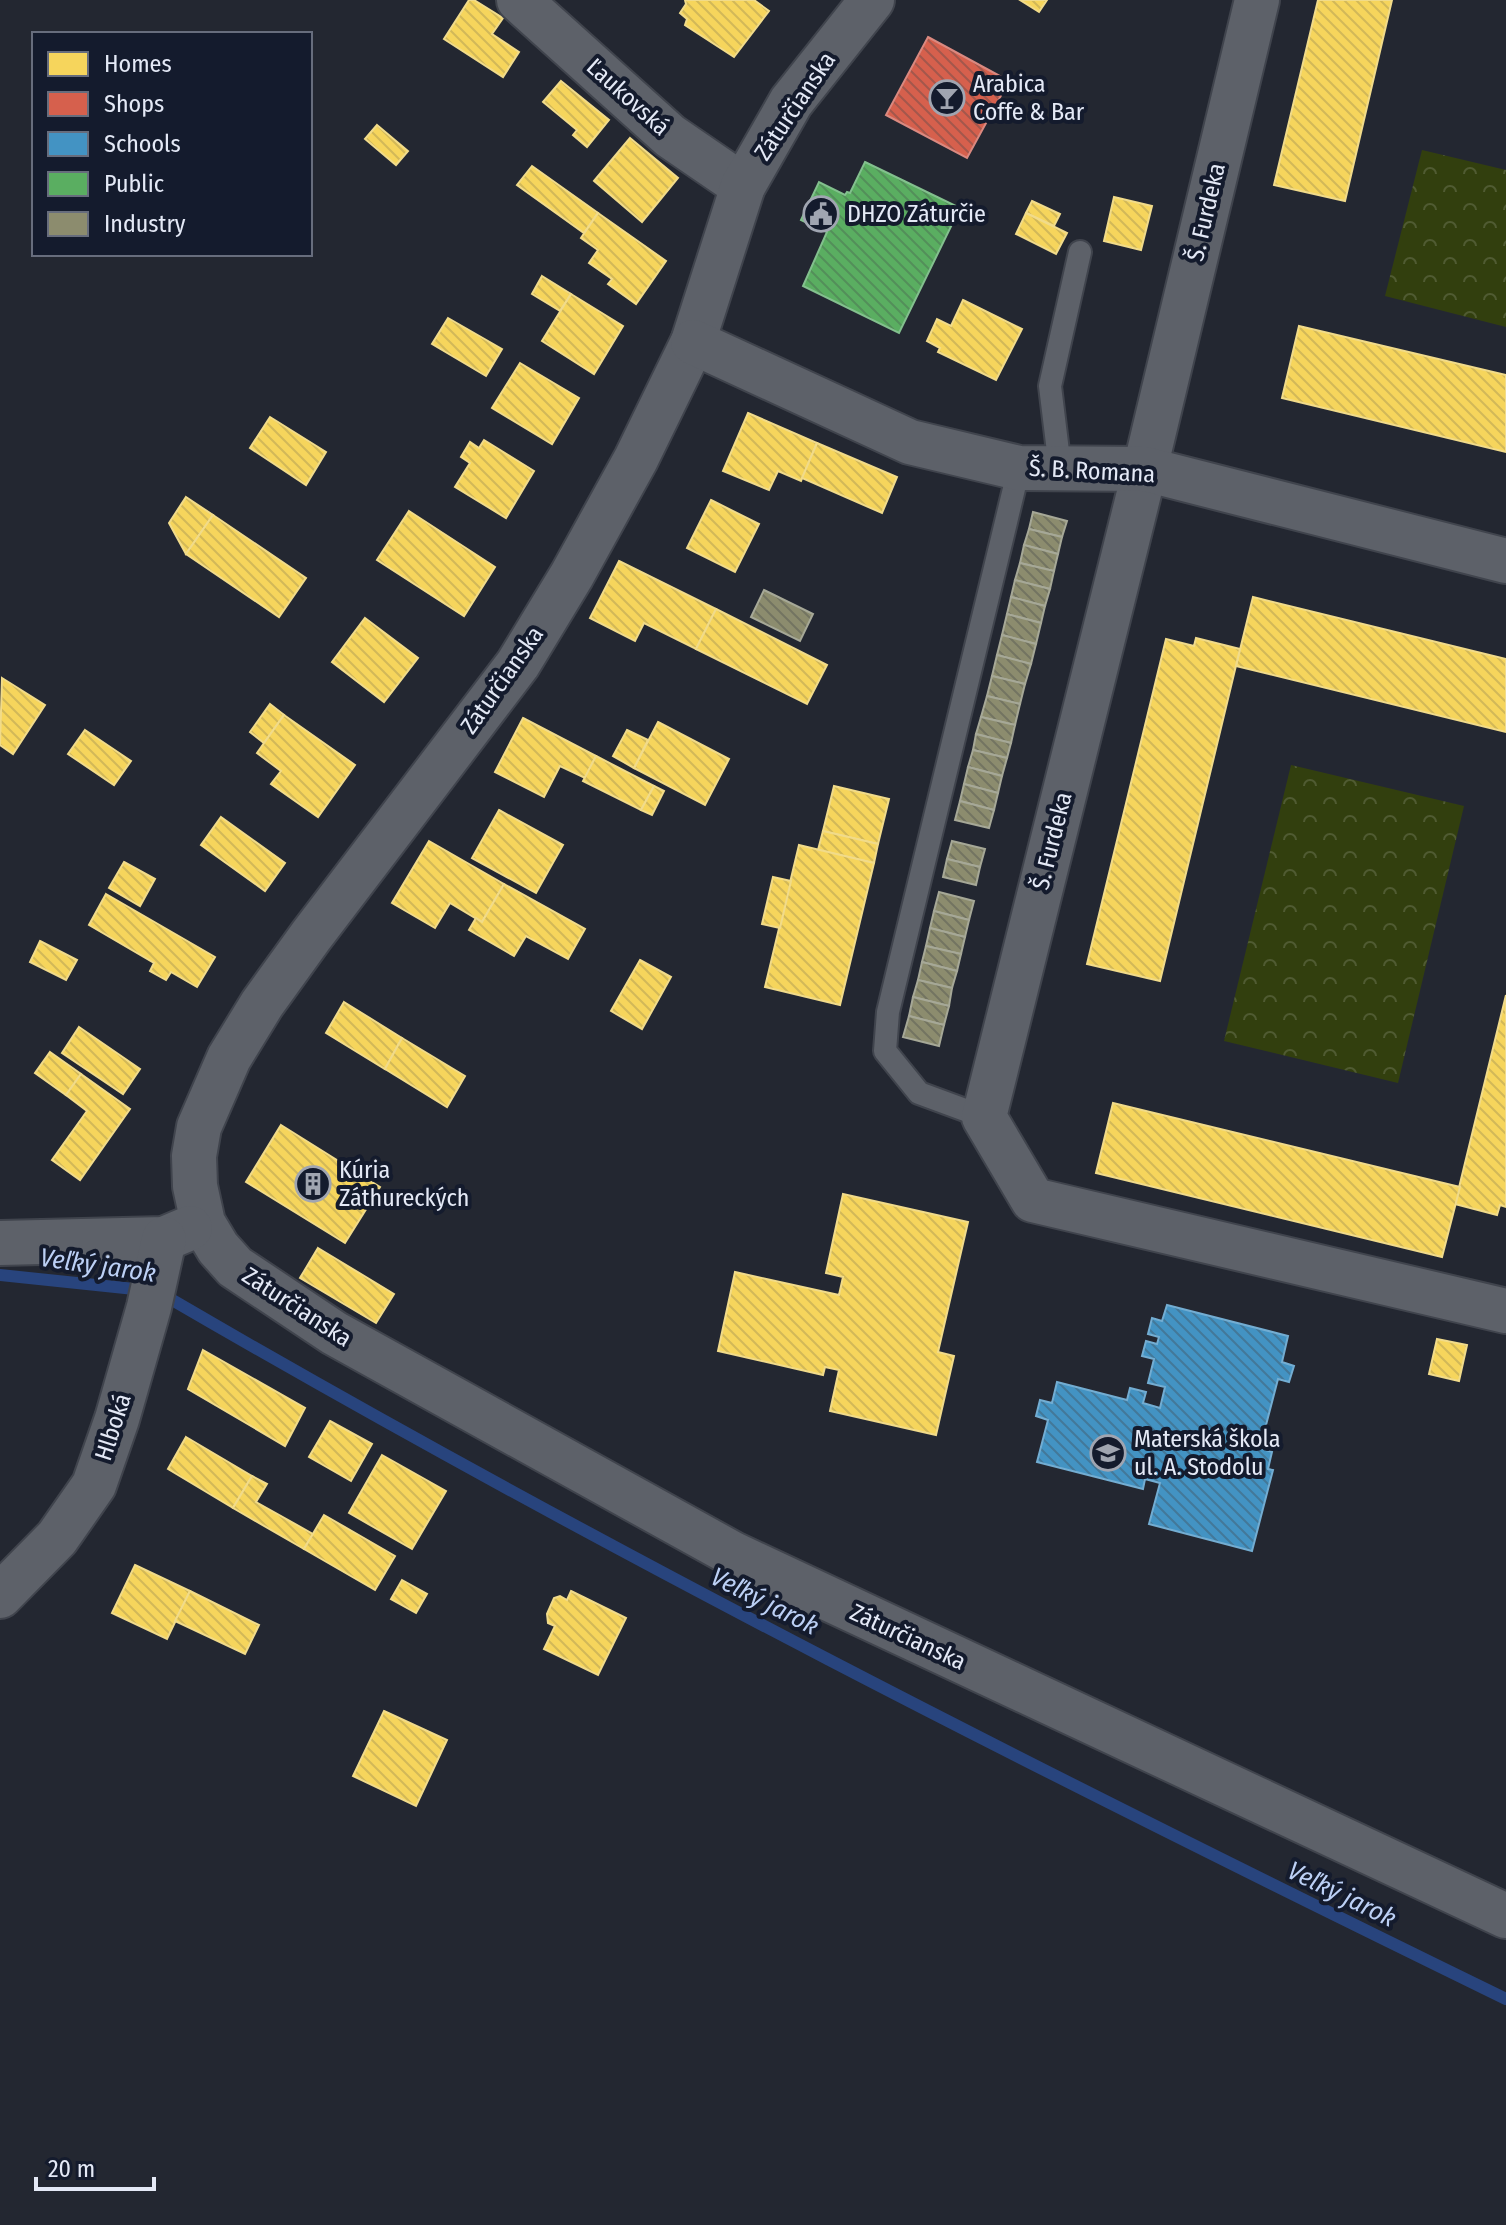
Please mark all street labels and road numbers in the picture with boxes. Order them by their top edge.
street label: Záturčianska [749,47,841,165]
street label: Ľaukovská [581,53,675,141]
street label: Š. Furdeka [1180,160,1231,264]
street label: Š. B. Romana [1028,453,1156,488]
street label: Záturčianska [455,621,549,739]
street label: Š. Furdeka [1025,789,1078,893]
street label: Záturčianska [237,1261,357,1353]
street label: Hlboká [89,1390,137,1464]
street label: Záturčianska [846,1598,970,1676]

